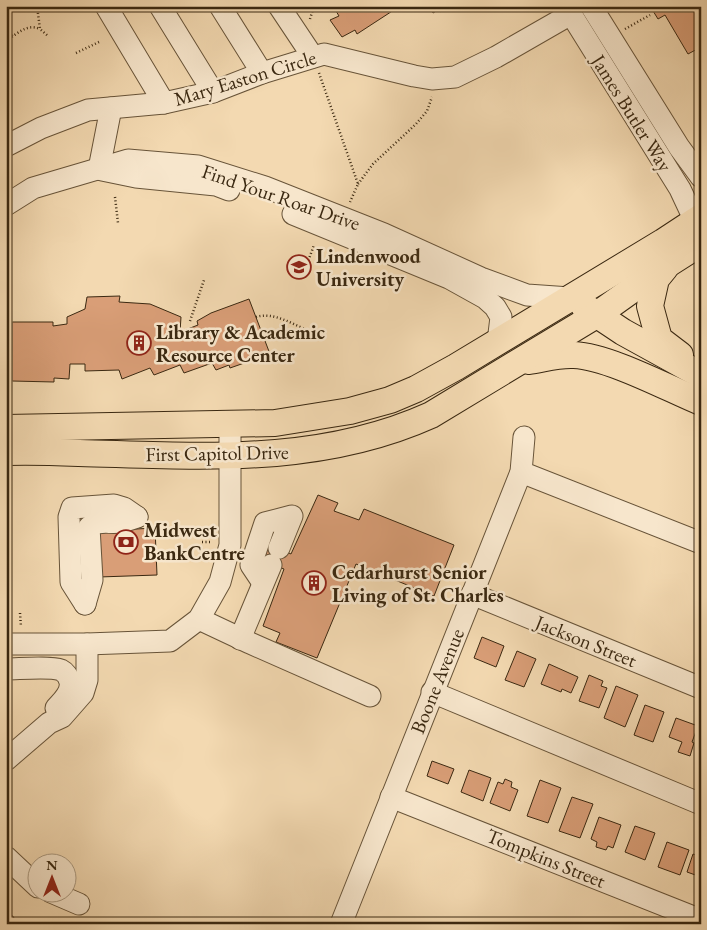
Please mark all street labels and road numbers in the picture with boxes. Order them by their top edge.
street label: Mary Easton Circle [171,44,320,112]
street label: James Butler Way [585,48,678,177]
street label: Find Your Roar Drive [198,158,364,236]
street label: First Capitol Drive [145,439,289,467]
street label: Jackson Street [530,608,641,673]
street label: Boone Avenue [404,624,470,737]
street label: Tompkins Street [483,822,610,894]

